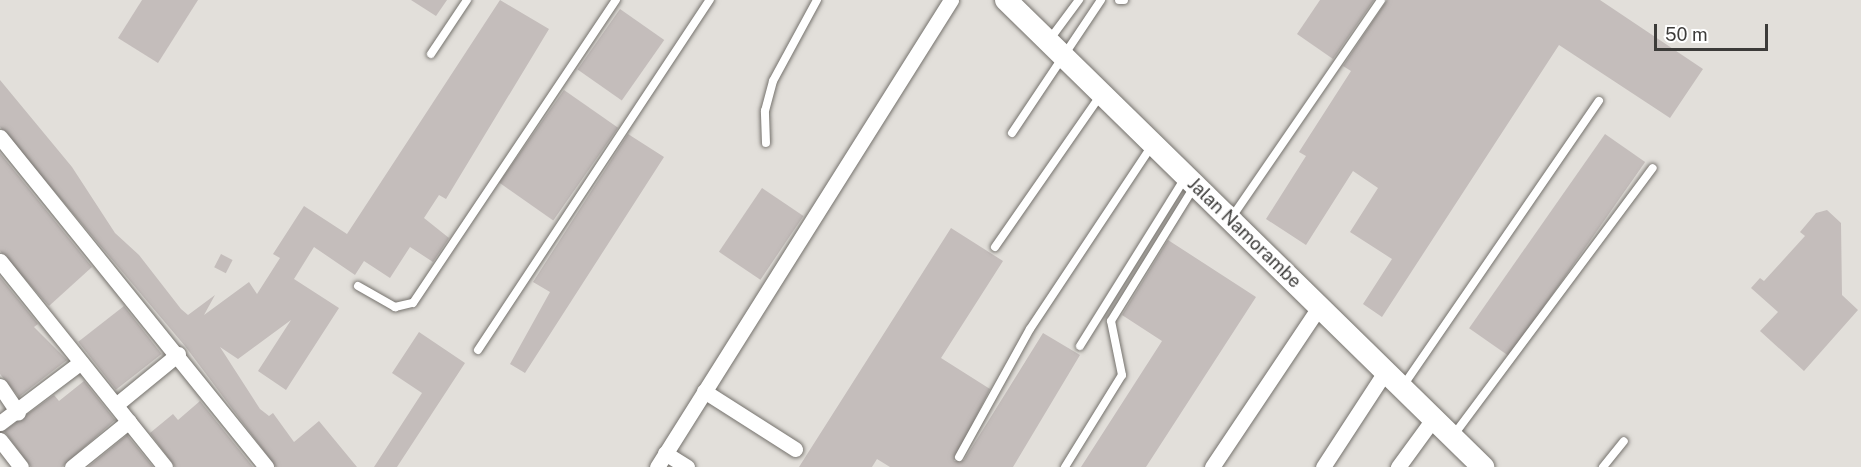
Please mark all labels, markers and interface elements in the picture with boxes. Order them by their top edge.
scale bar [1657,12,1771,50]
text: 50 m [1665,24,1708,45]
street label: Jalan Namorambe [1183,173,1305,293]

